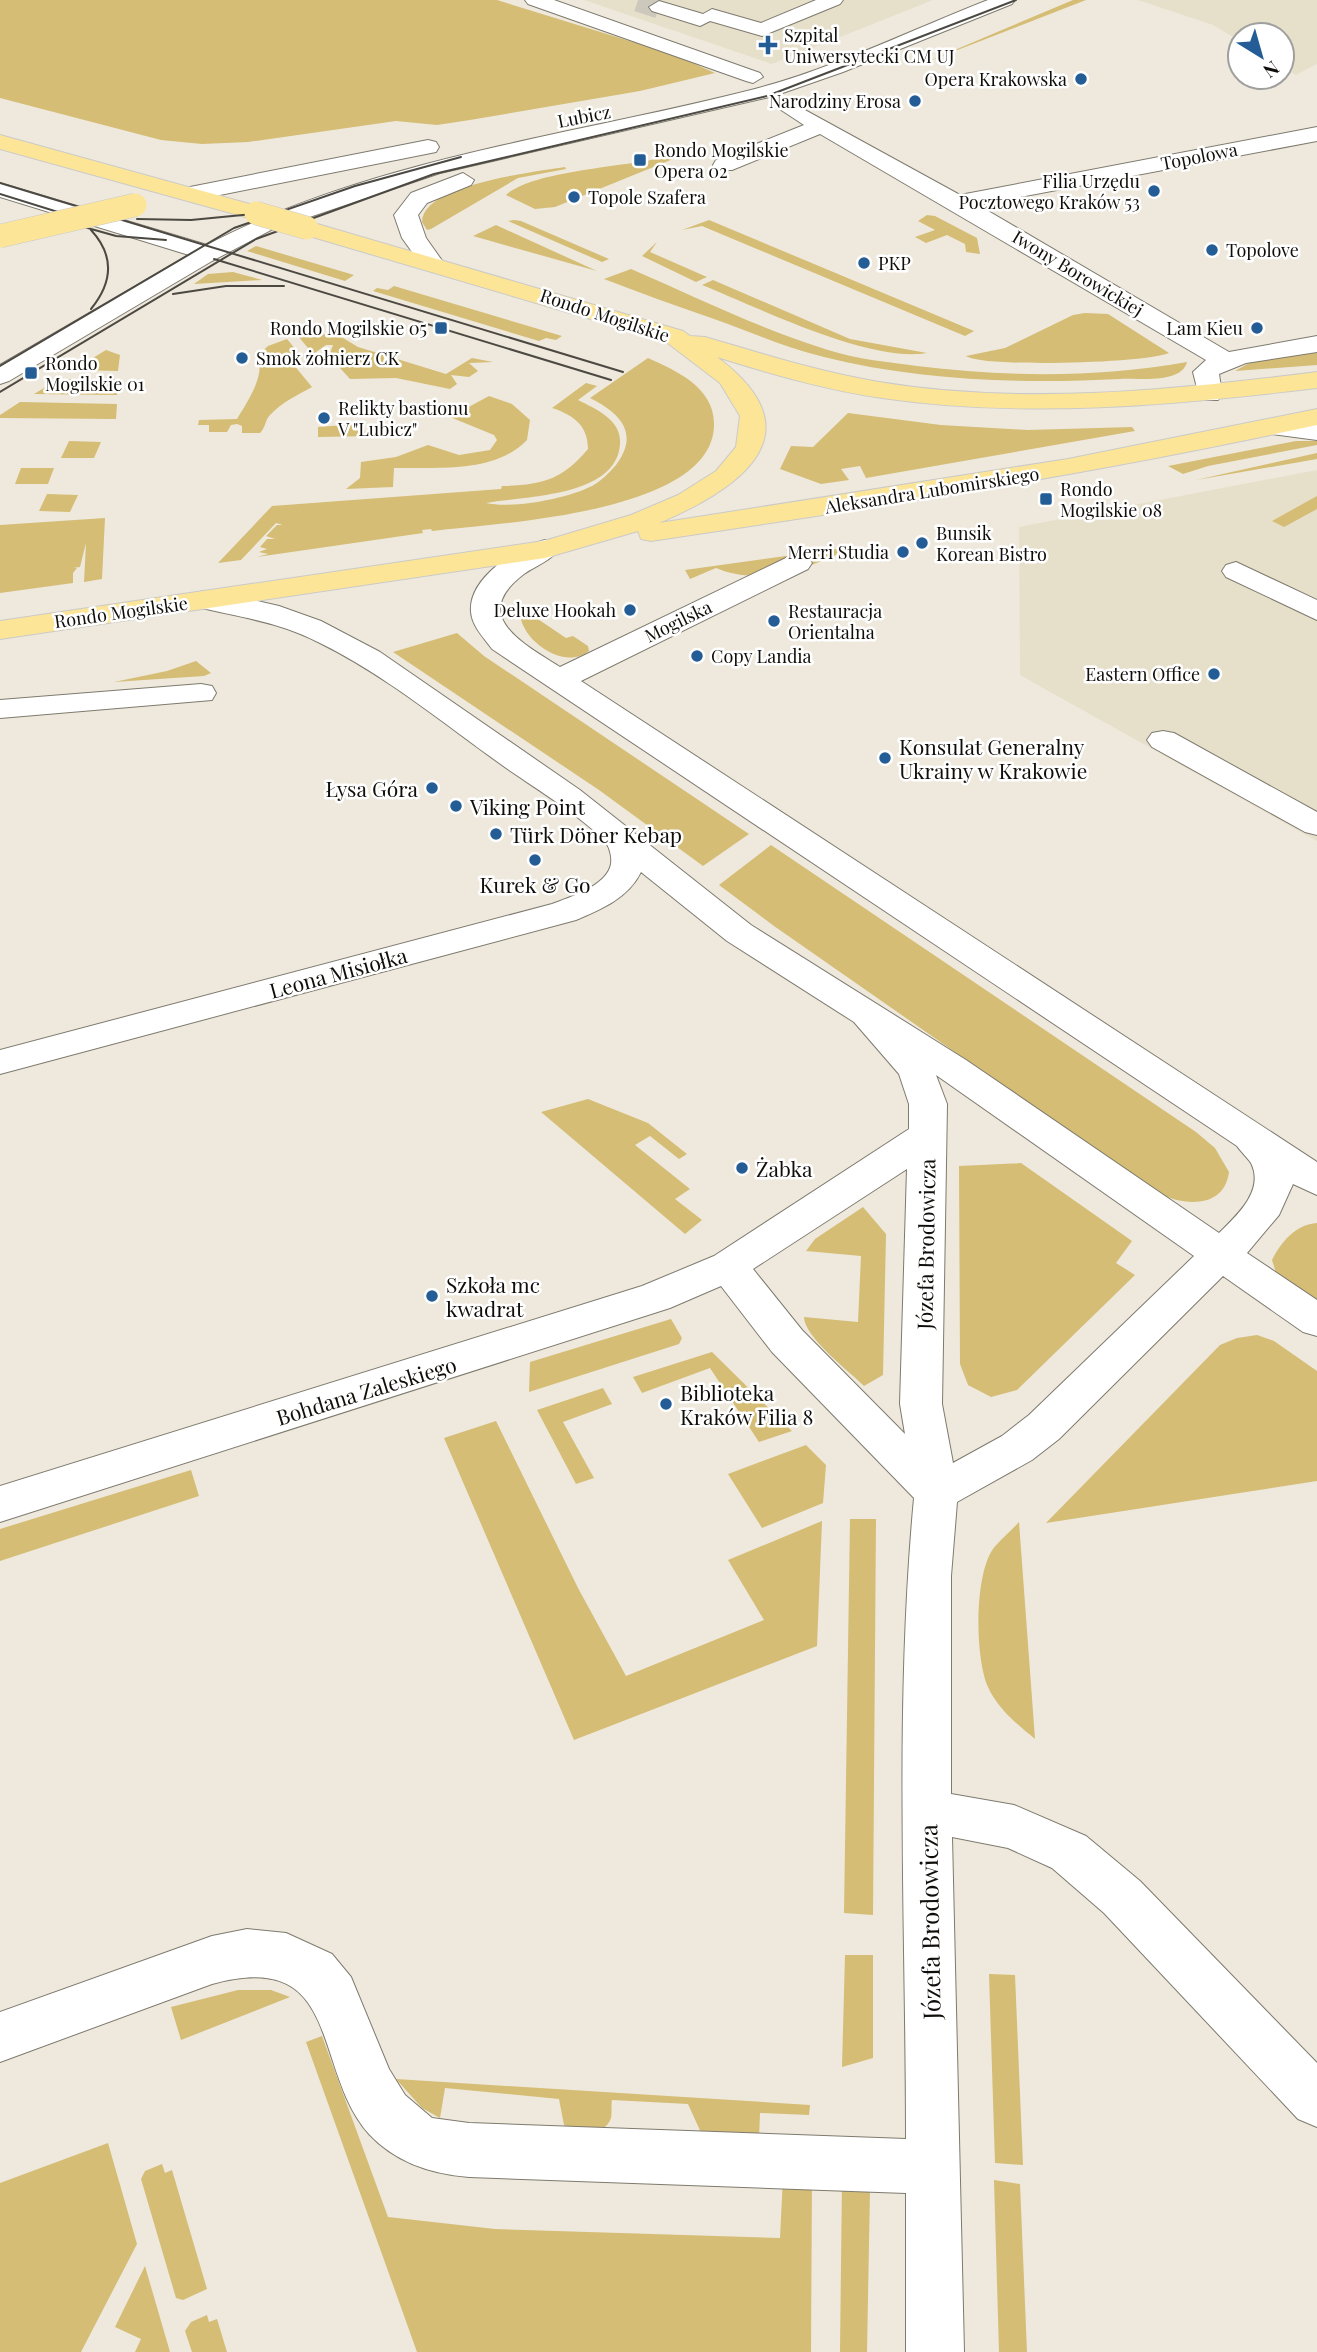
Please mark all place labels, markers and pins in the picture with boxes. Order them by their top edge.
place label: Szpital Uniwersytecki CM UJ [784,23,955,68]
marker: Szpital Uniwersytecki CM UJ [758,35,778,55]
place label: Opera Krakowska [924,67,1067,91]
marker: Opera Krakowska [1073,71,1089,87]
place label: Narodziny Erosa [769,89,901,113]
marker: Narodziny Erosa [907,93,923,109]
place label: Rondo Mogilskie Opera 02 [654,138,789,183]
marker: Rondo Mogilskie Opera 02 [632,152,648,168]
place label: Filia Urzędu Pocztowego Kraków 53 [959,169,1141,214]
marker: Filia Urzędu Pocztowego Kraków 53 [1146,183,1162,199]
place label: Topole Szafera [588,185,706,209]
marker: Topole Szafera [566,189,582,205]
place label: Topolove [1226,238,1299,262]
marker: Topolove [1204,242,1220,258]
place label: PKP [878,251,911,275]
marker: PKP [856,255,872,271]
place label: Rondo Mogilskie 05 [270,316,427,340]
place label: Lam Kieu [1166,316,1244,340]
marker: Rondo Mogilskie 05 [433,320,449,336]
marker: Lam Kieu [1249,320,1265,336]
place label: Smok żołnierz CK [256,346,400,370]
marker: Smok żołnierz CK [234,350,250,366]
place label: Rondo Mogilskie 01 [45,351,145,396]
marker: Rondo Mogilskie 01 [23,365,39,381]
place label: Relikty bastionu V "Lubicz" [337,396,469,441]
marker: Relikty bastionu V "Lubicz" [316,410,332,426]
place label: Rondo Mogilskie 08 [1060,477,1162,522]
marker: Rondo Mogilskie 08 [1038,491,1054,507]
place label: Bunsik Korean Bistro [936,521,1047,566]
marker: Bunsik Korean Bistro [914,535,930,551]
place label: Merri Studia [788,540,889,564]
marker: Merri Studia [895,544,911,560]
place label: Deluxe Hookah [494,598,616,622]
place label: Restauracja Orientalna [788,599,882,644]
marker: Deluxe Hookah [622,602,638,618]
marker: Restauracja Orientalna [766,613,782,629]
place label: Copy Landia [711,644,812,668]
marker: Copy Landia [689,648,705,664]
place label: Eastern Office [1085,662,1200,686]
marker: Eastern Office [1206,666,1222,682]
place label: Konsulat Generalny Ukrainy w Krakowie [899,732,1087,784]
marker: Konsulat Generalny Ukrainy w Krakowie [877,750,893,766]
place label: Łysa Góra [326,774,419,802]
marker: Łysa Góra [424,780,440,796]
place label: Viking Point [469,792,585,820]
marker: Viking Point [448,798,464,814]
place label: Türk Döner Kebap [510,820,682,848]
marker: Türk Döner Kebap [488,826,504,842]
marker: Kurek & Go [527,852,543,868]
place label: Kurek & Go [479,870,591,898]
place label: Żabka [756,1154,813,1182]
marker: Żabka [734,1160,750,1176]
place label: Szkoła mc kwadrat [446,1270,540,1322]
marker: Szkoła mc kwadrat [424,1288,440,1304]
place label: Biblioteka Kraków Filia 8 [680,1378,813,1430]
marker: Biblioteka Kraków Filia 8 [658,1396,674,1412]

